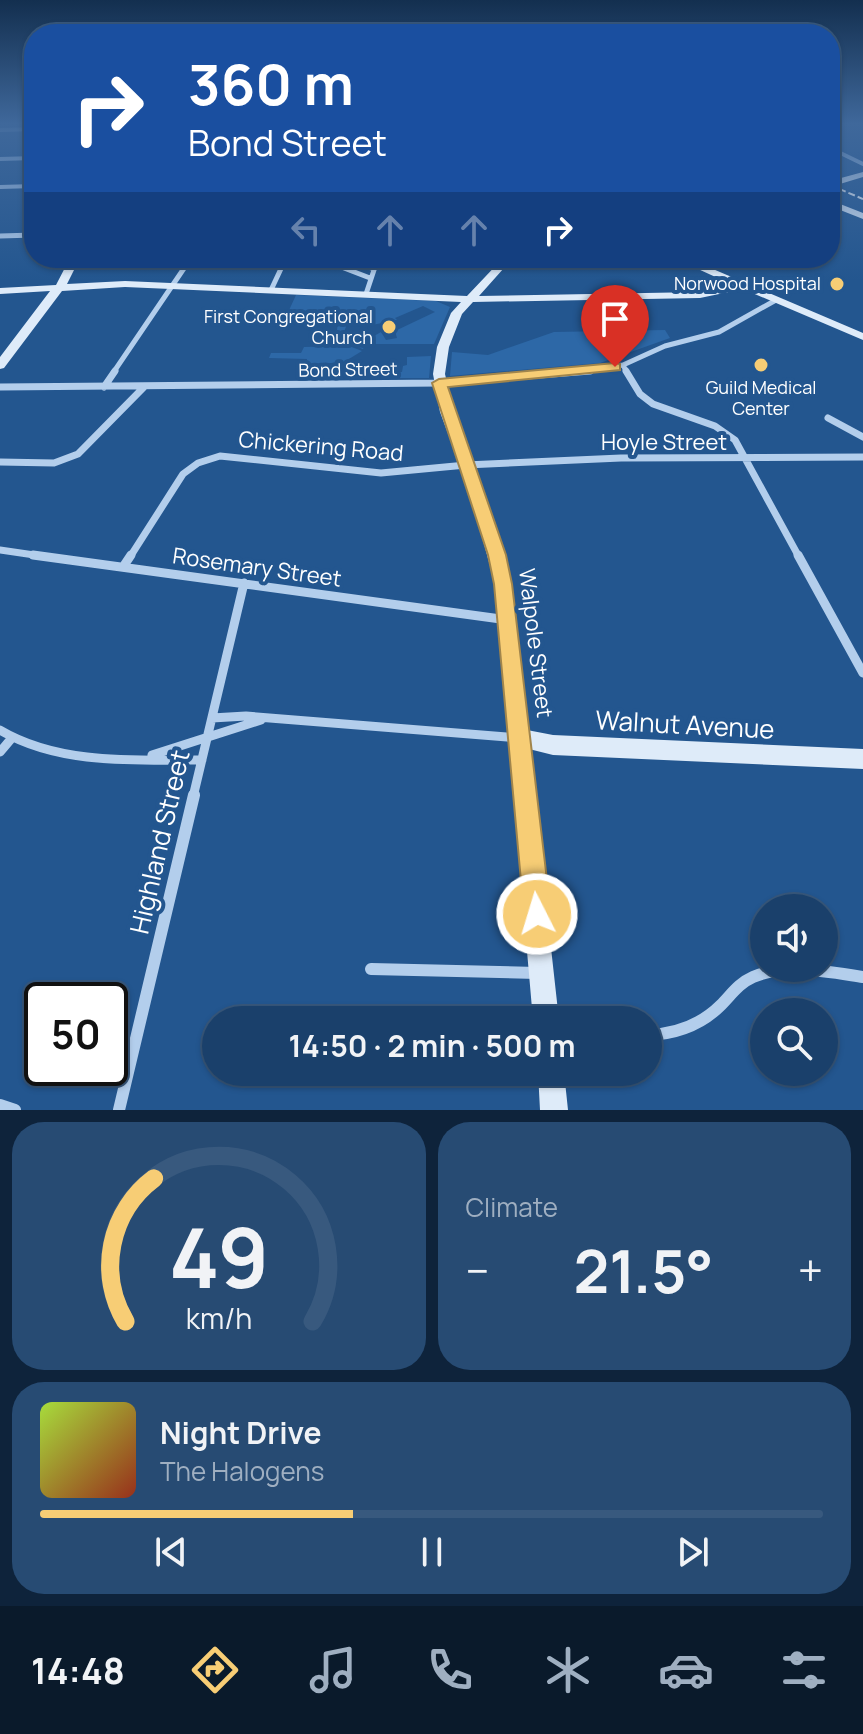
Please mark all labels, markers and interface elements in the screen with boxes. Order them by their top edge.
text: 360 m [188,45,354,122]
icon: right [56,56,160,160]
text: Bond Street [188,118,387,167]
icon: left [284,208,328,252]
icon: ahead [368,208,412,252]
icon: ahead [452,208,496,252]
icon: right [536,208,580,252]
place label: Norwood Hospital [674,271,821,295]
marker: Norwood Hospital [828,275,846,293]
pin [581,285,649,367]
icon: arrive [593,297,637,341]
place label: First Congregational Church [204,304,373,349]
marker: First Congregational Church [380,318,398,336]
street label: Bond Street [298,356,398,382]
marker: Guild Medical Center [752,356,770,374]
place label: Guild Medical Center [706,375,816,420]
street label: Chickering Road [237,424,405,468]
street label: Hoyle Street [601,427,727,457]
street label: Rosemary Street [171,540,344,594]
street label: Walpole Street [512,567,560,719]
street label: Walnut Avenue [595,701,775,747]
street label: Highland Street [120,746,198,937]
position arrow [495,872,579,956]
map controls [750,894,838,1086]
button: sound [750,894,838,982]
speed limit sign: 50 [24,982,128,1086]
button: search [750,998,838,1086]
text: 14:50 · 2 min · 500 m [288,1025,576,1066]
text: Climate [466,1189,558,1225]
text: 49 [169,1199,269,1313]
text: 21.5° [573,1229,713,1311]
text: − [466,1240,489,1300]
text: + [798,1240,823,1300]
text: km/h [186,1299,252,1338]
text: Night Drive [160,1412,322,1453]
text: The Halogens [160,1453,324,1489]
icon: previous [149,1530,193,1574]
icon: pause [410,1530,454,1574]
icon: next [671,1530,715,1574]
icon: directions [187,1642,243,1698]
icon: music [305,1642,361,1698]
icon: phone [422,1642,478,1698]
icon: climate [540,1642,596,1698]
icon: car [658,1642,714,1698]
icon: filters [776,1642,832,1698]
text: 14:48 [31,1646,125,1695]

